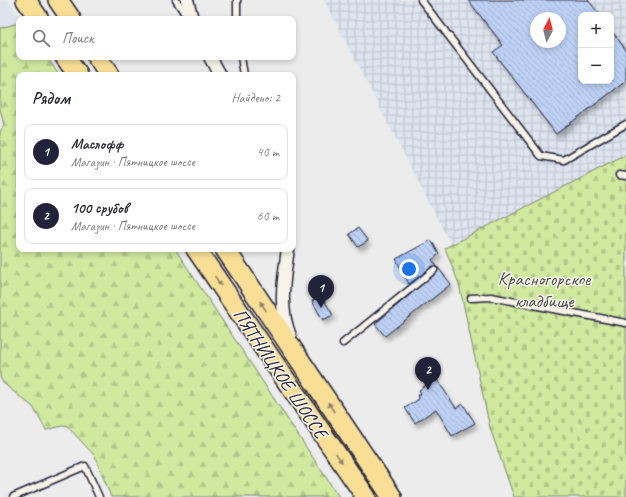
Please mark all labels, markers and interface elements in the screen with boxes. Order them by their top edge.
north arrow [530,12,566,48]
map controls [578,12,614,84]
button: + [578,12,614,48]
search box [16,16,296,60]
icon: search [30,27,52,49]
text: Поиск [62,29,94,48]
button: − [578,48,614,84]
text: Рядом [32,88,70,109]
text: Найдено: 2 [232,90,280,106]
text: Маслофф [71,135,123,154]
text: 1 [43,144,49,160]
text: 40 m [257,144,279,160]
text: Магазин · Пятницкое шоссе [71,154,195,170]
text: 100 срубов [71,199,128,218]
text: 2 [43,208,49,224]
text: 60 m [257,208,279,224]
text: Магазин · Пятницкое шоссе [71,218,195,234]
your location [399,259,419,279]
park label: Красногорское кладбище [498,267,592,313]
pin: 1 [308,275,334,308]
one-way arrow [214,276,222,286]
one-way arrow [259,300,267,311]
street label: ПЯТНИЦКОЕ ШОССЕ [228,304,334,446]
pin: 2 [415,357,441,390]
one-way arrow [327,402,335,412]
one-way arrow [335,453,343,463]

